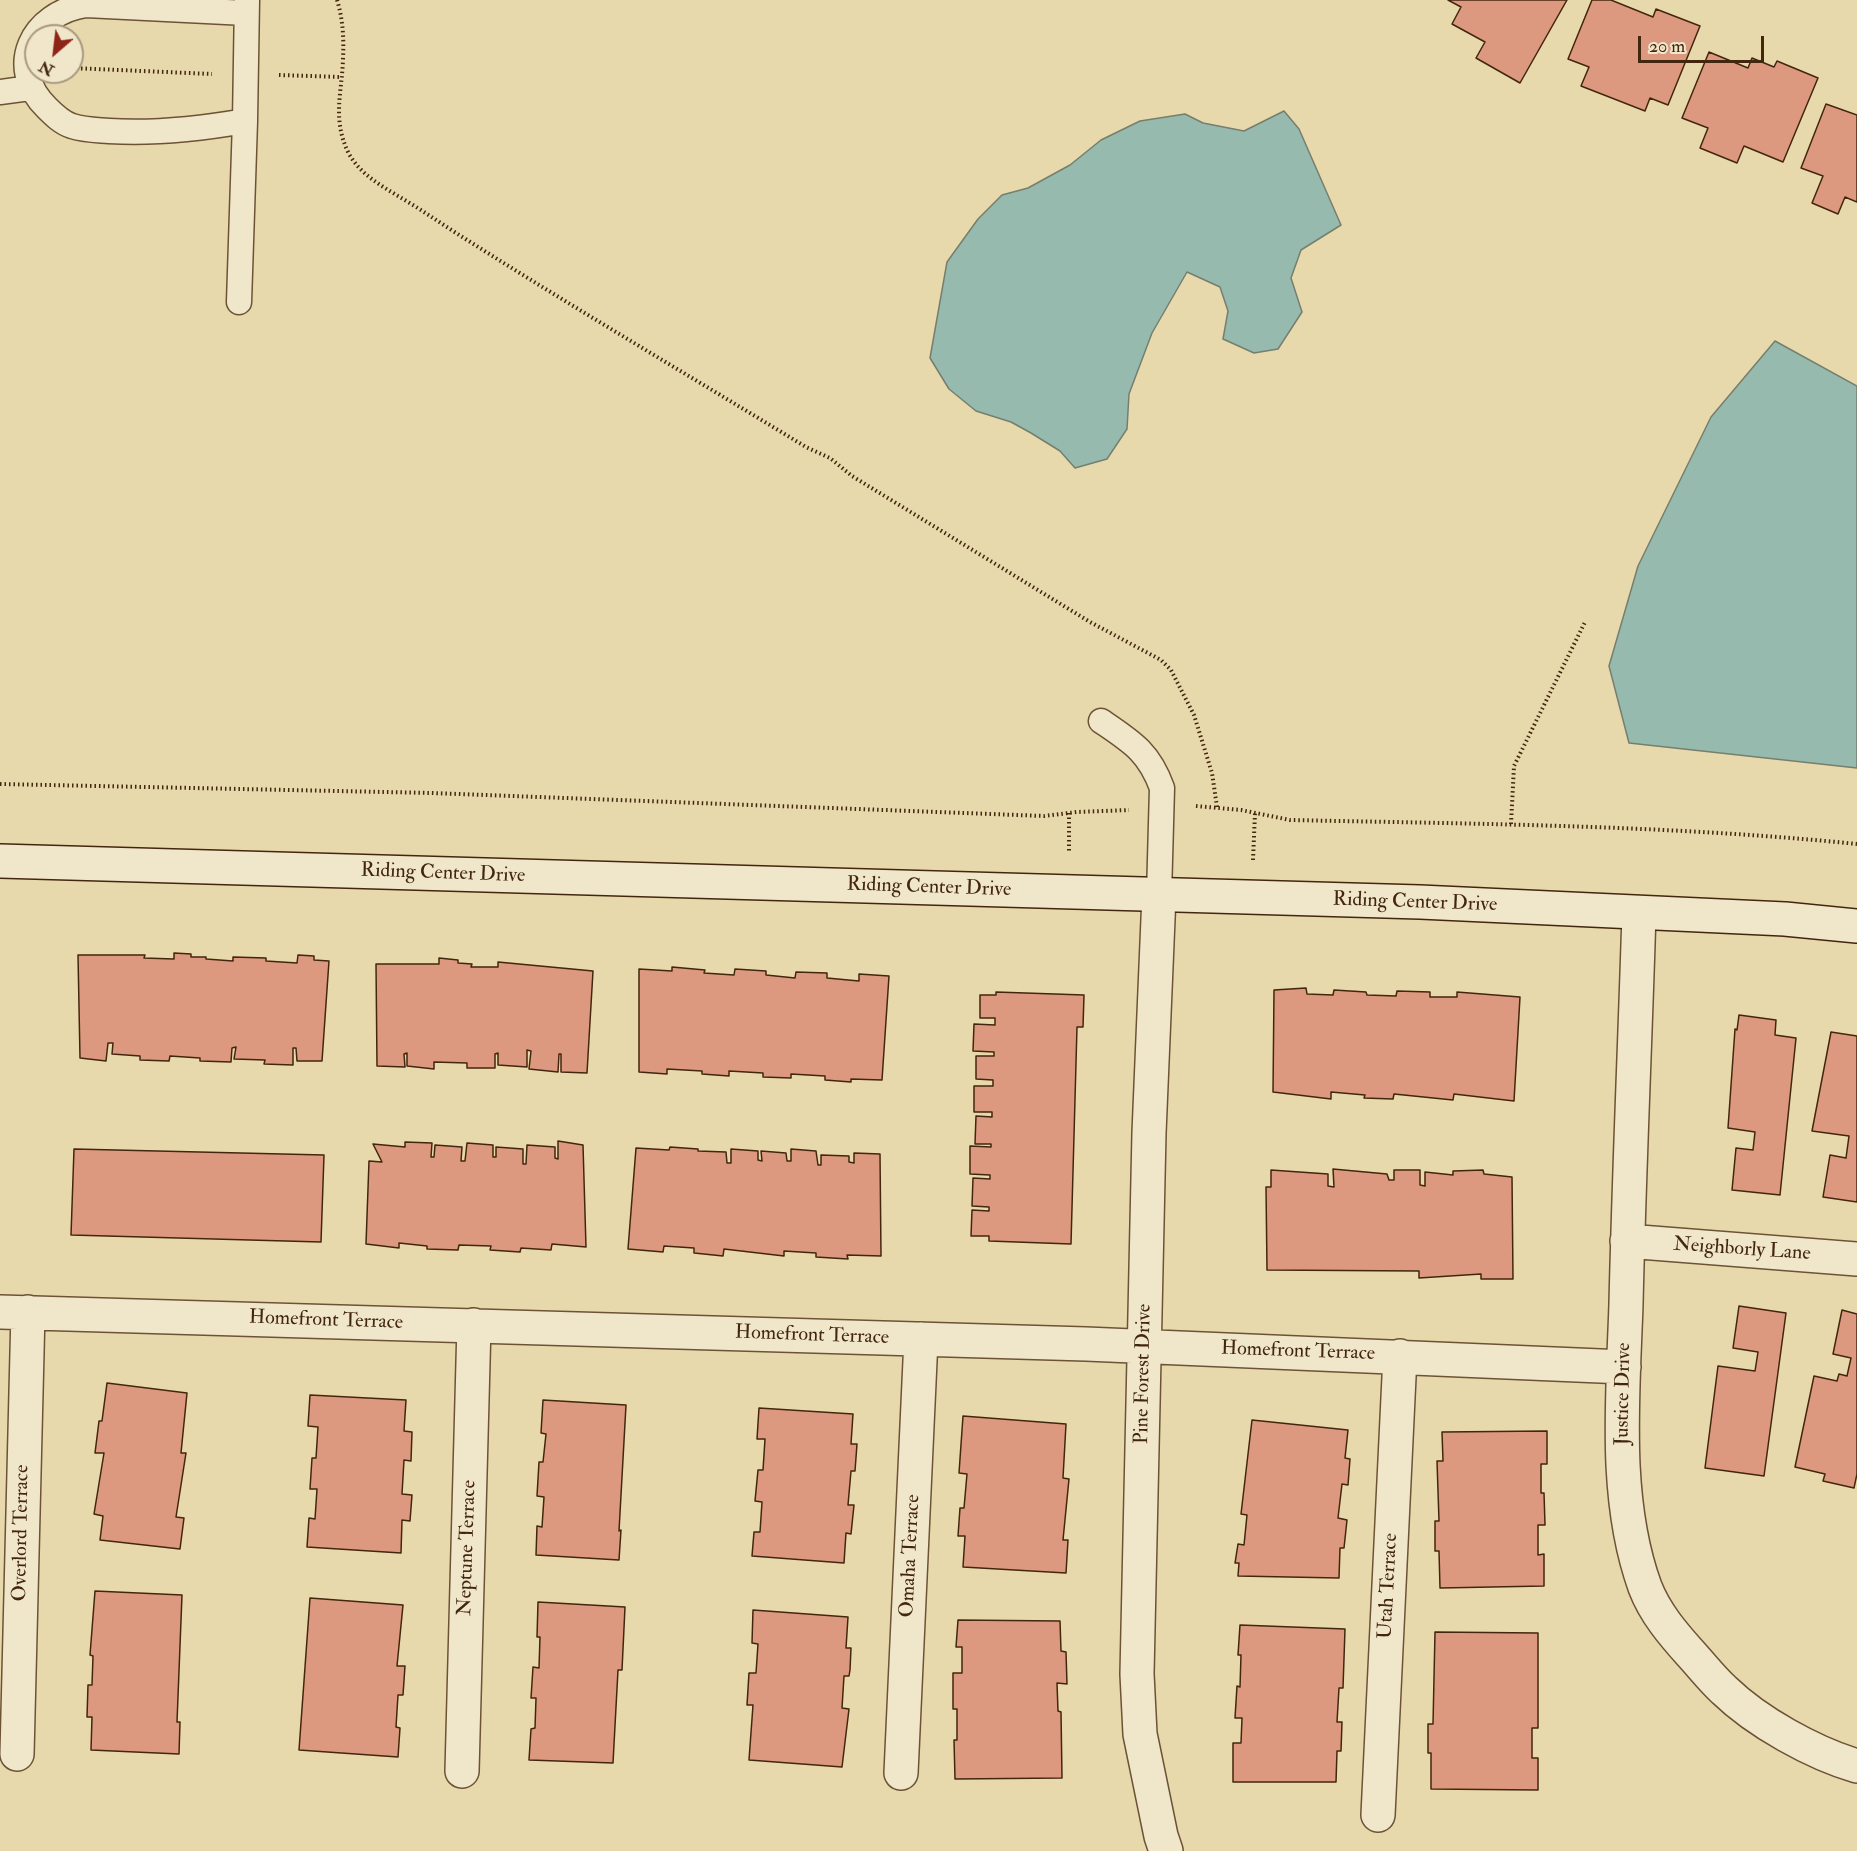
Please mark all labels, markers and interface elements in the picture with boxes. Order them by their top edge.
north arrow [24,24,84,84]
scale bar [1641,24,1767,62]
text: 20 m [1649,35,1685,58]
text: N [35,56,58,80]
street label: Riding Center Drive [360,859,526,889]
street label: Riding Center Drive [846,873,1012,903]
street label: Riding Center Drive [1332,888,1498,918]
street label: Neighborly Lane [1673,1233,1811,1267]
street label: Pine Forest Drive [1131,1304,1157,1444]
street label: Homefront Terrace [249,1306,403,1336]
street label: Homefront Terrace [735,1321,889,1351]
street label: Homefront Terrace [1221,1337,1375,1367]
street label: Justice Drive [1611,1342,1637,1446]
street label: Overlord Terrace [9,1464,35,1602]
street label: Neptune Terrace [454,1480,482,1616]
street label: Omaha Terrace [896,1494,926,1618]
street label: Utah Terrace [1374,1532,1404,1640]

